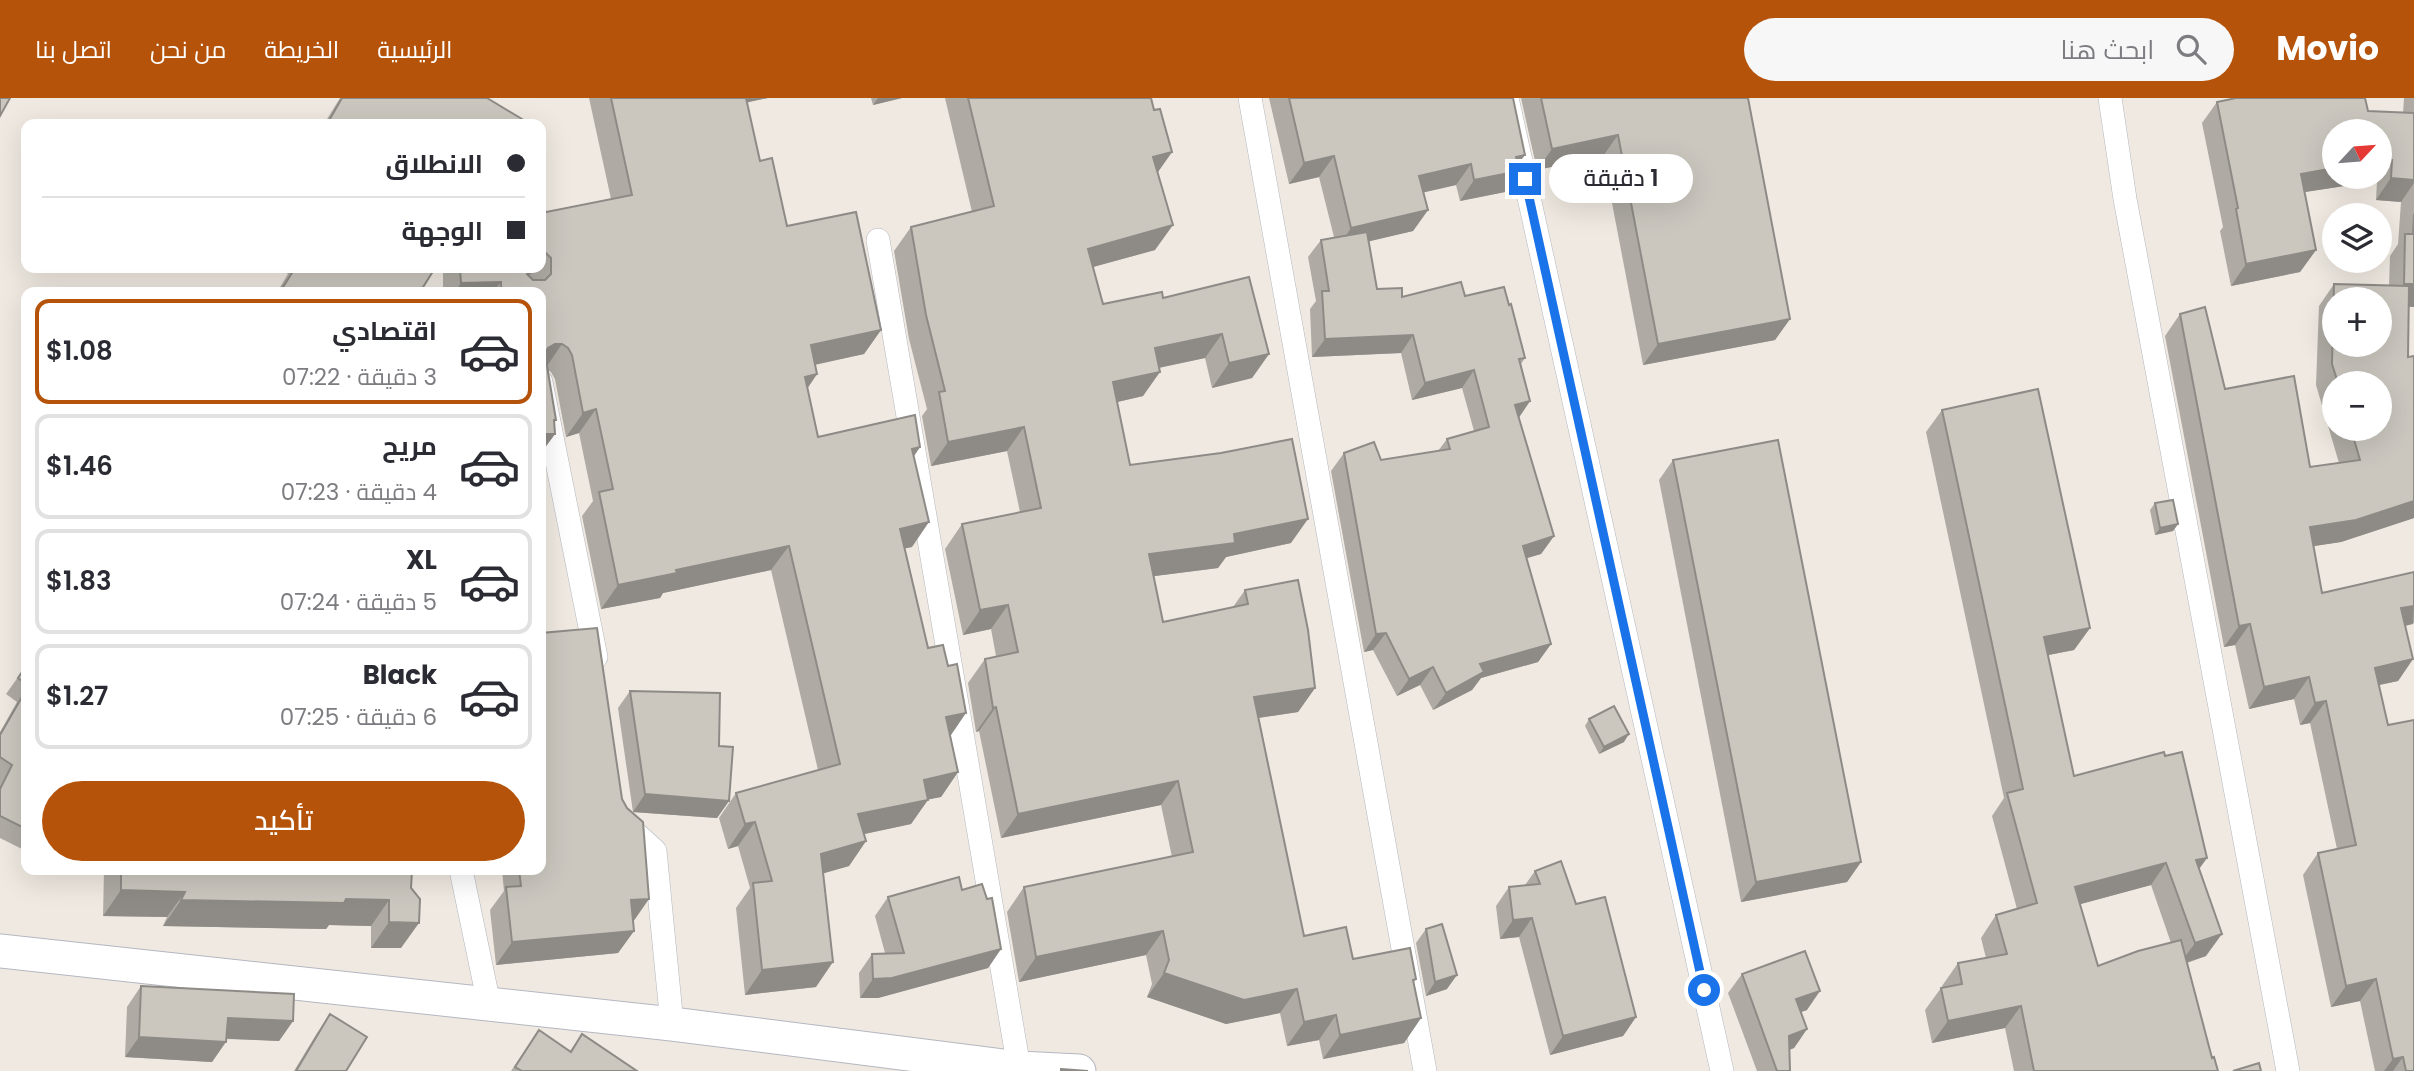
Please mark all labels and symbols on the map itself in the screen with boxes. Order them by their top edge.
north arrow [2322,119,2392,189]
callout: 1 دقيقة [1550,154,1693,204]
route end [1509,163,1541,195]
route start [1688,974,1720,1006]

